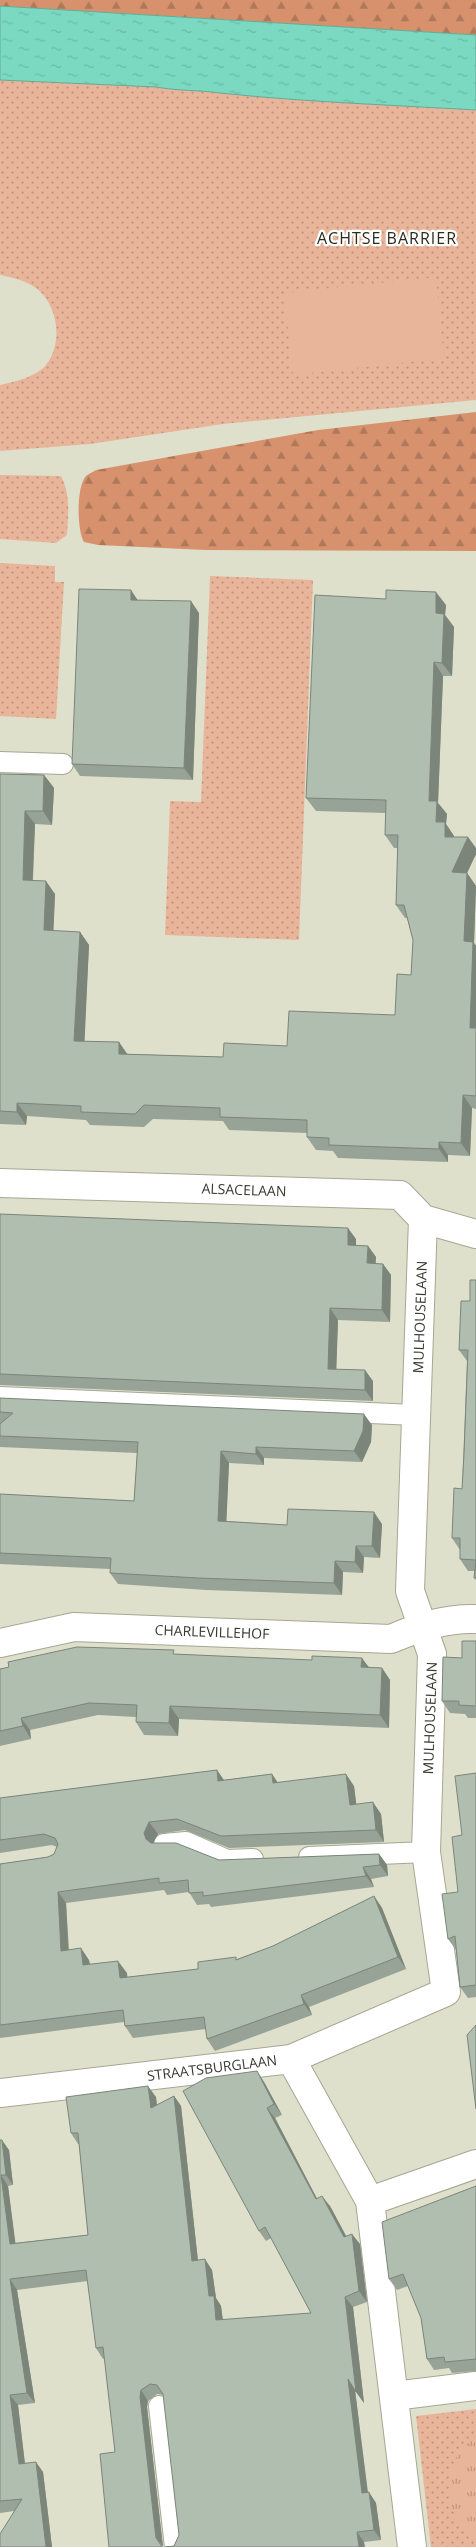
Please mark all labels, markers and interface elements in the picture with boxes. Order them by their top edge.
district label: ACHTSE BARRIER [317,227,457,249]
street label: ALSACELAAN [201,1179,287,1200]
street label: MULHOUSELAAN [408,1260,431,1374]
street label: CHARLEVILLEHOF [154,1620,270,1643]
street label: MULHOUSELAAN [418,1661,441,1775]
street label: STRAATSBURGLAAN [146,2050,278,2085]

